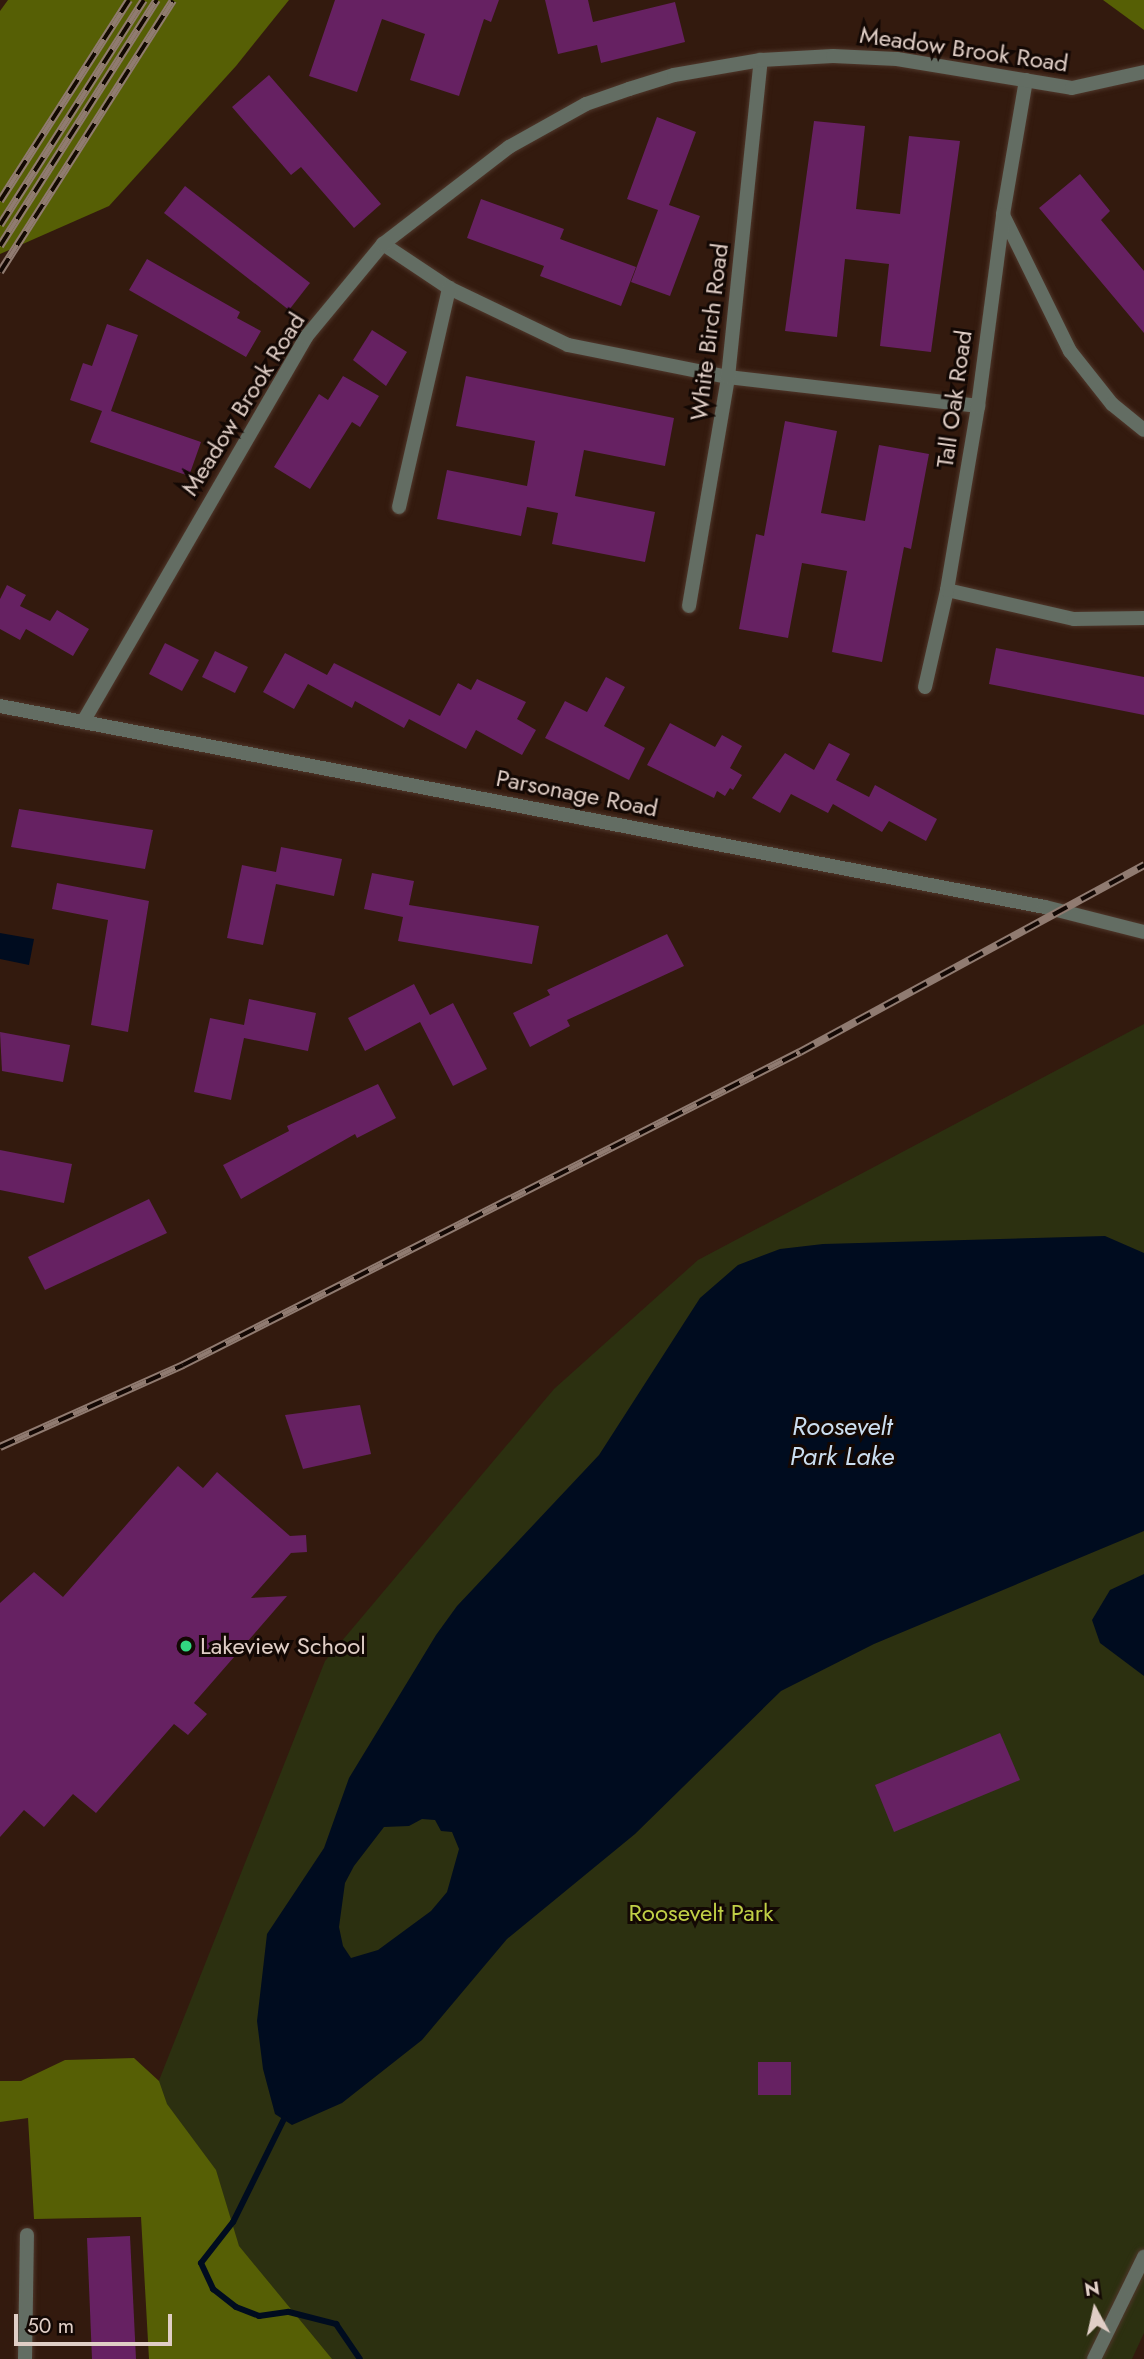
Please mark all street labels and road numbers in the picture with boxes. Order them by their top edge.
street label: Meadow Brook Road [858,20,1070,78]
street label: White Birch Road [684,242,734,422]
street label: Meadow Brook Road [175,307,311,501]
street label: Tall Oak Road [930,328,978,470]
street label: Parsonage Road [494,763,660,823]

